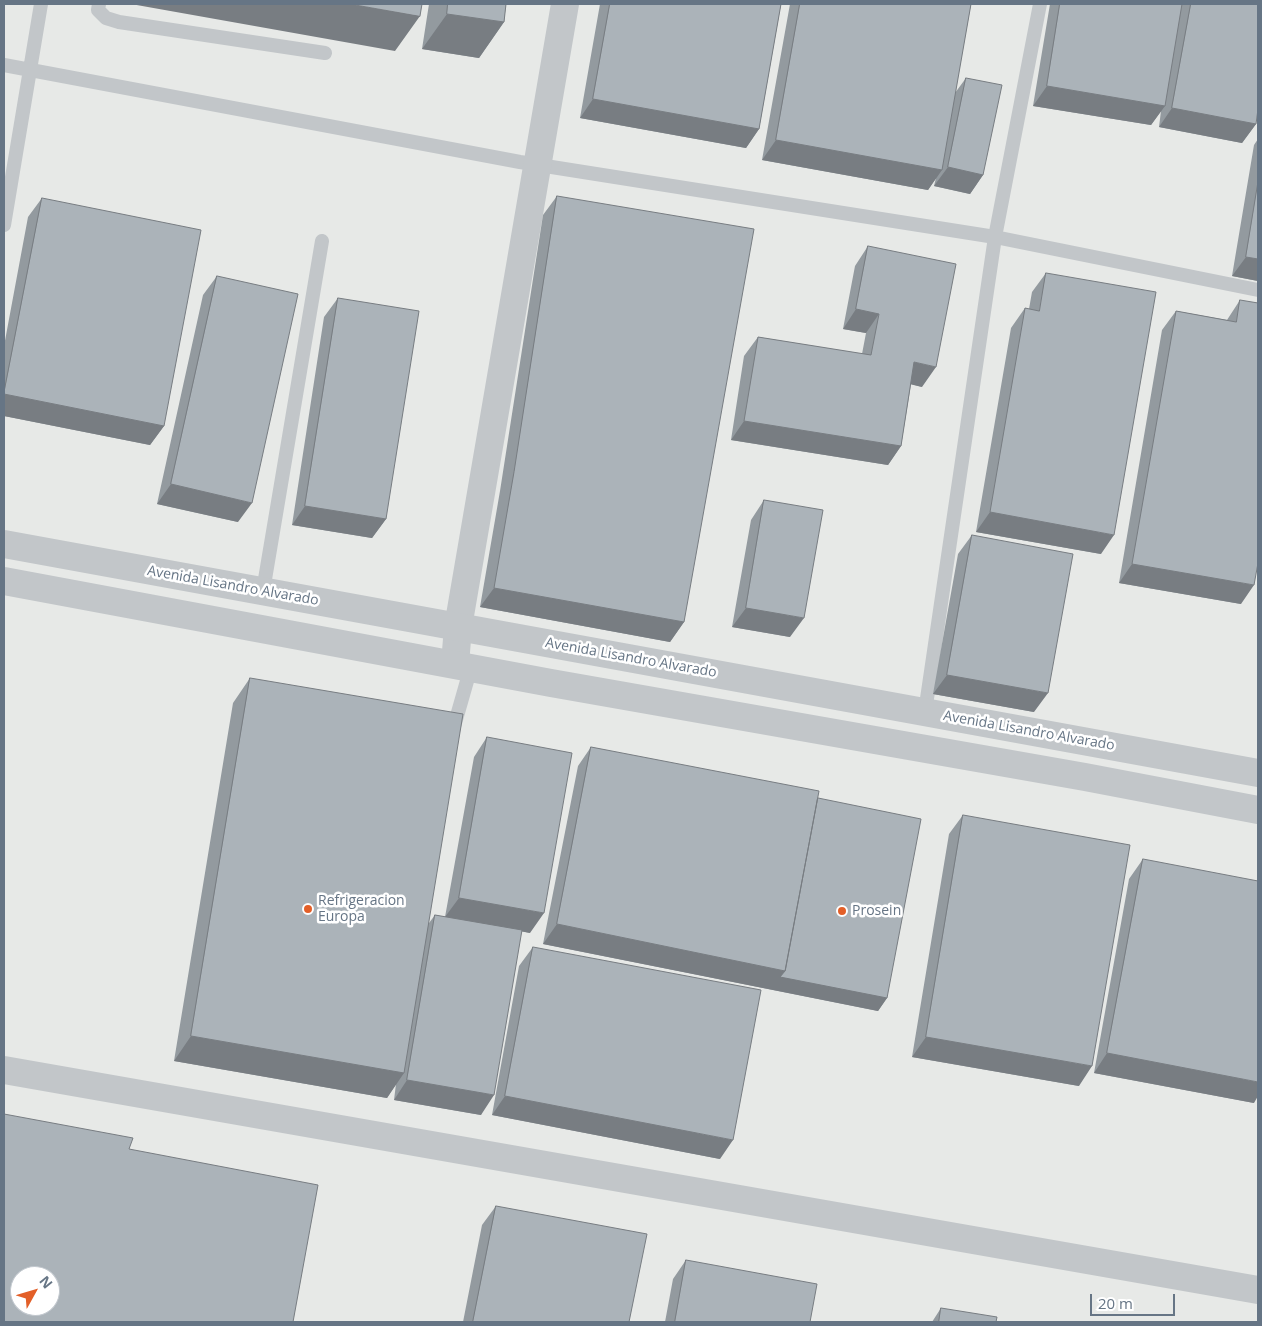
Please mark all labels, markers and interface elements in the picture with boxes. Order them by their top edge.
street label: Avenida Lisandro Alvarado [146,563,320,609]
street label: Avenida Lisandro Alvarado [544,635,718,681]
street label: Avenida Lisandro Alvarado [942,708,1116,754]
place label: Refrigeracion Europa [318,893,405,926]
marker: Refrigeracion Europa [302,903,314,915]
place label: Prosein [852,903,901,919]
marker: Prosein [836,905,848,917]
north arrow [10,1266,60,1316]
text: N [35,1271,57,1292]
scale bar [1092,1284,1177,1316]
text: 20 m [1098,1293,1133,1313]

